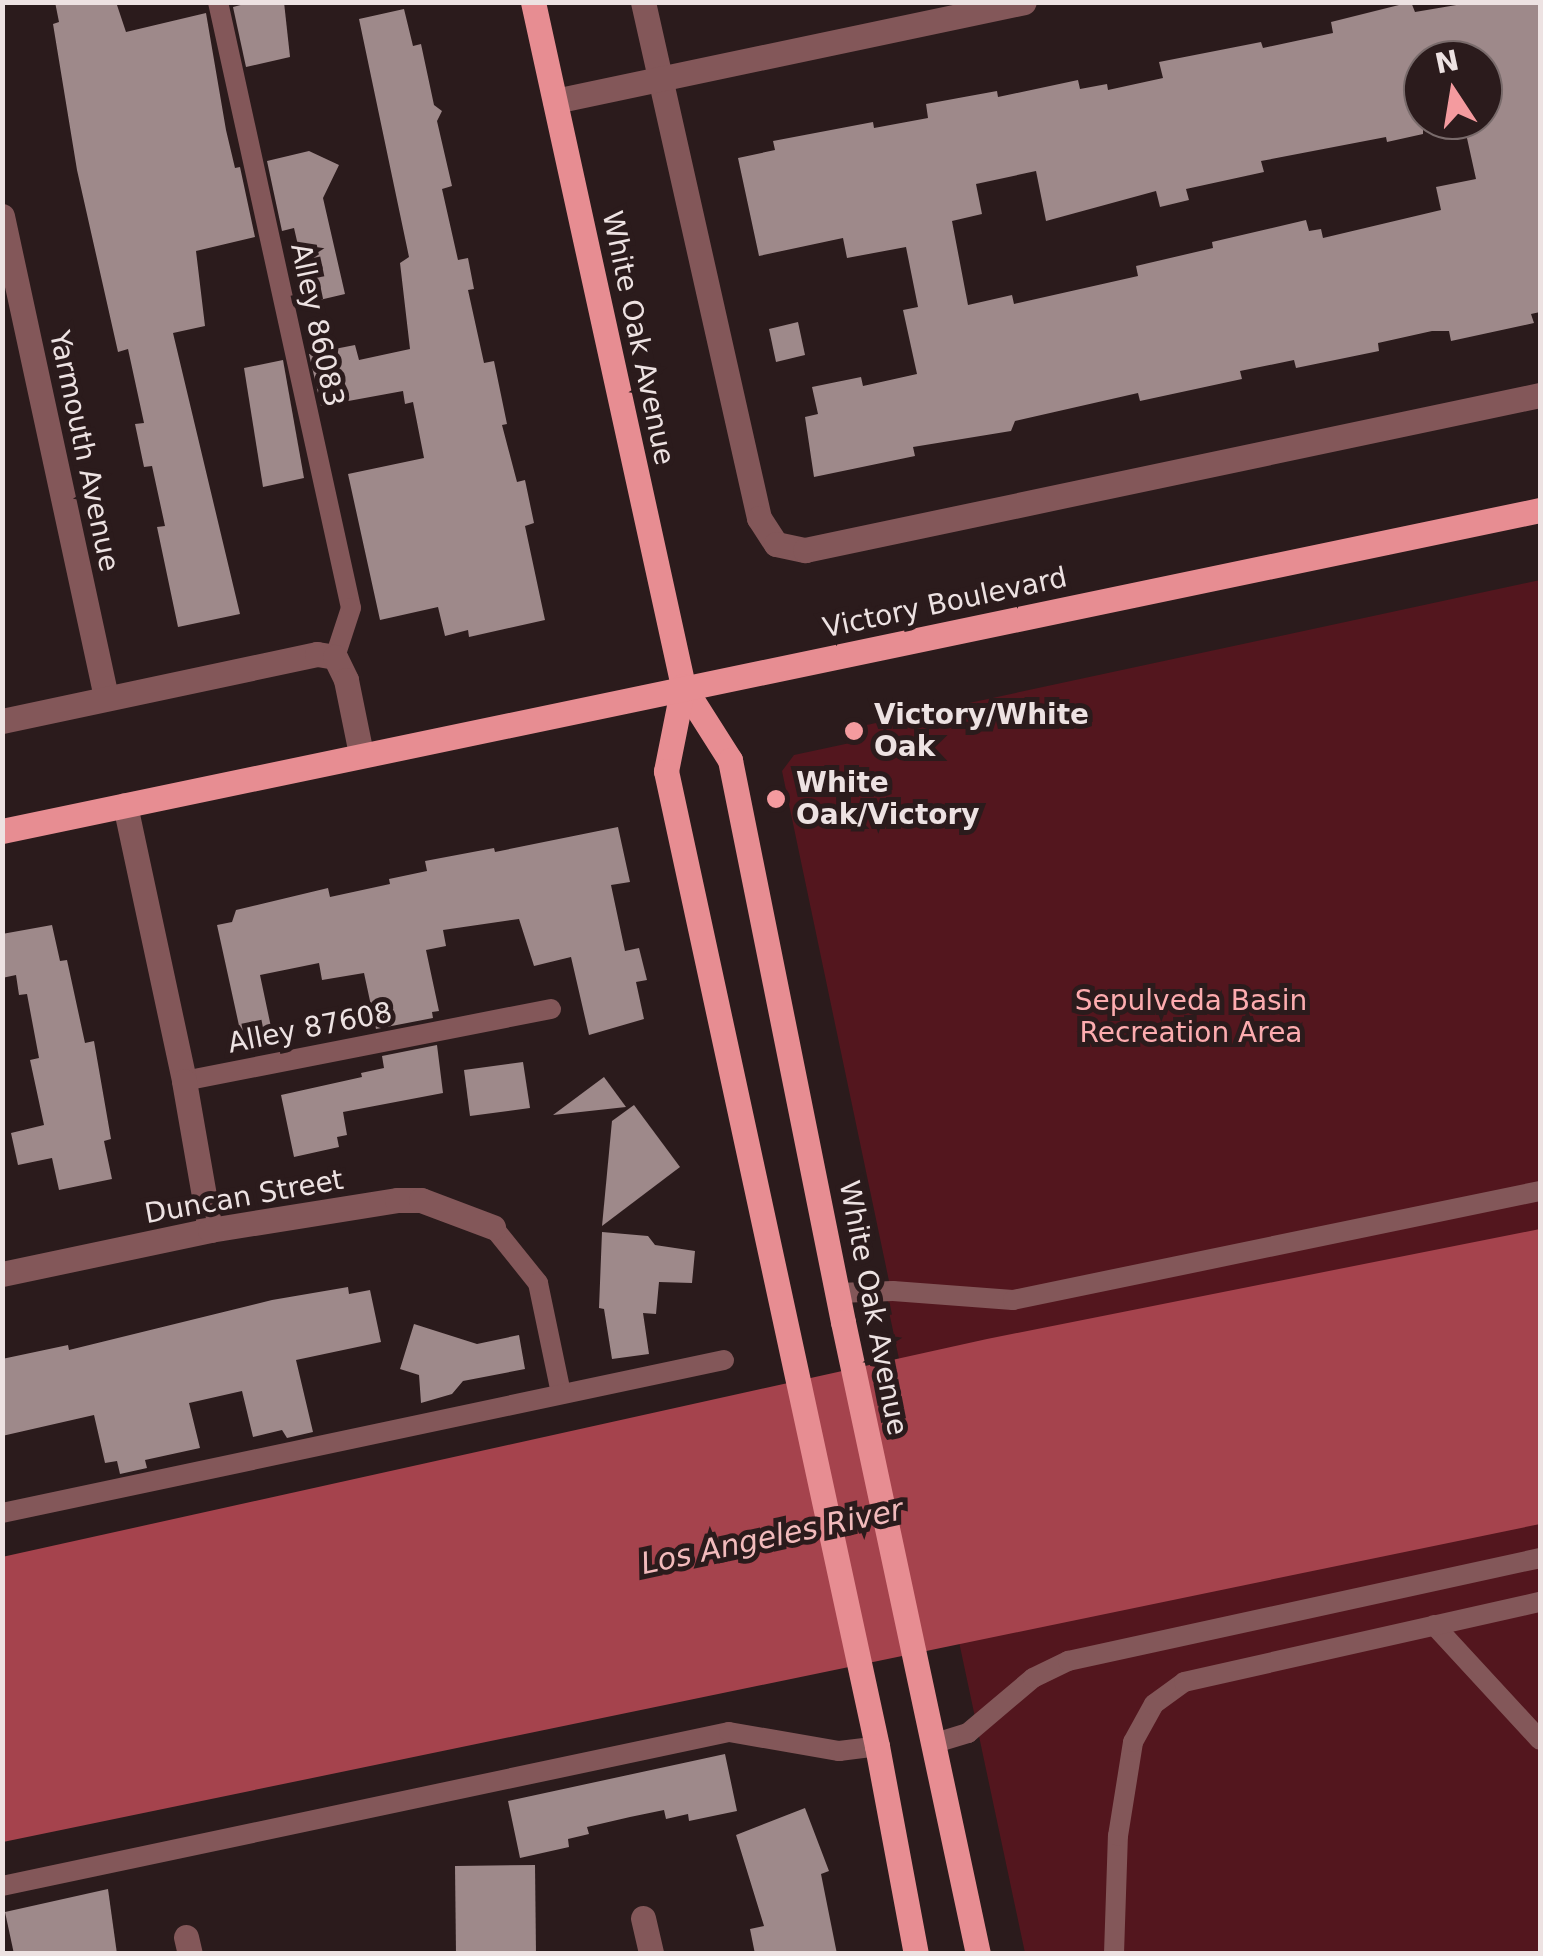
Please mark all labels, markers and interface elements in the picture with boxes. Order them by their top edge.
north arrow [1403,40,1503,140]
text: N [1432,44,1462,81]
street label: White Oak Avenue [595,208,681,468]
street label: Alley 86083 [283,240,351,410]
street label: Yarmouth Avenue [42,328,126,574]
street label: Victory Boulevard [820,561,1070,645]
place label: Victory/White Oak [874,698,1089,764]
marker: Victory/White Oak [843,720,865,742]
place label: White Oak/Victory [796,766,980,832]
marker: White Oak/Victory [765,788,787,810]
park label: Sepulveda Basin Recreation Area [1075,984,1307,1050]
street label: Alley 87608 [225,996,395,1060]
street label: Duncan Street [142,1163,346,1231]
street label: White Oak Avenue [832,1178,914,1438]
water label: Los Angeles River [638,1492,906,1582]

